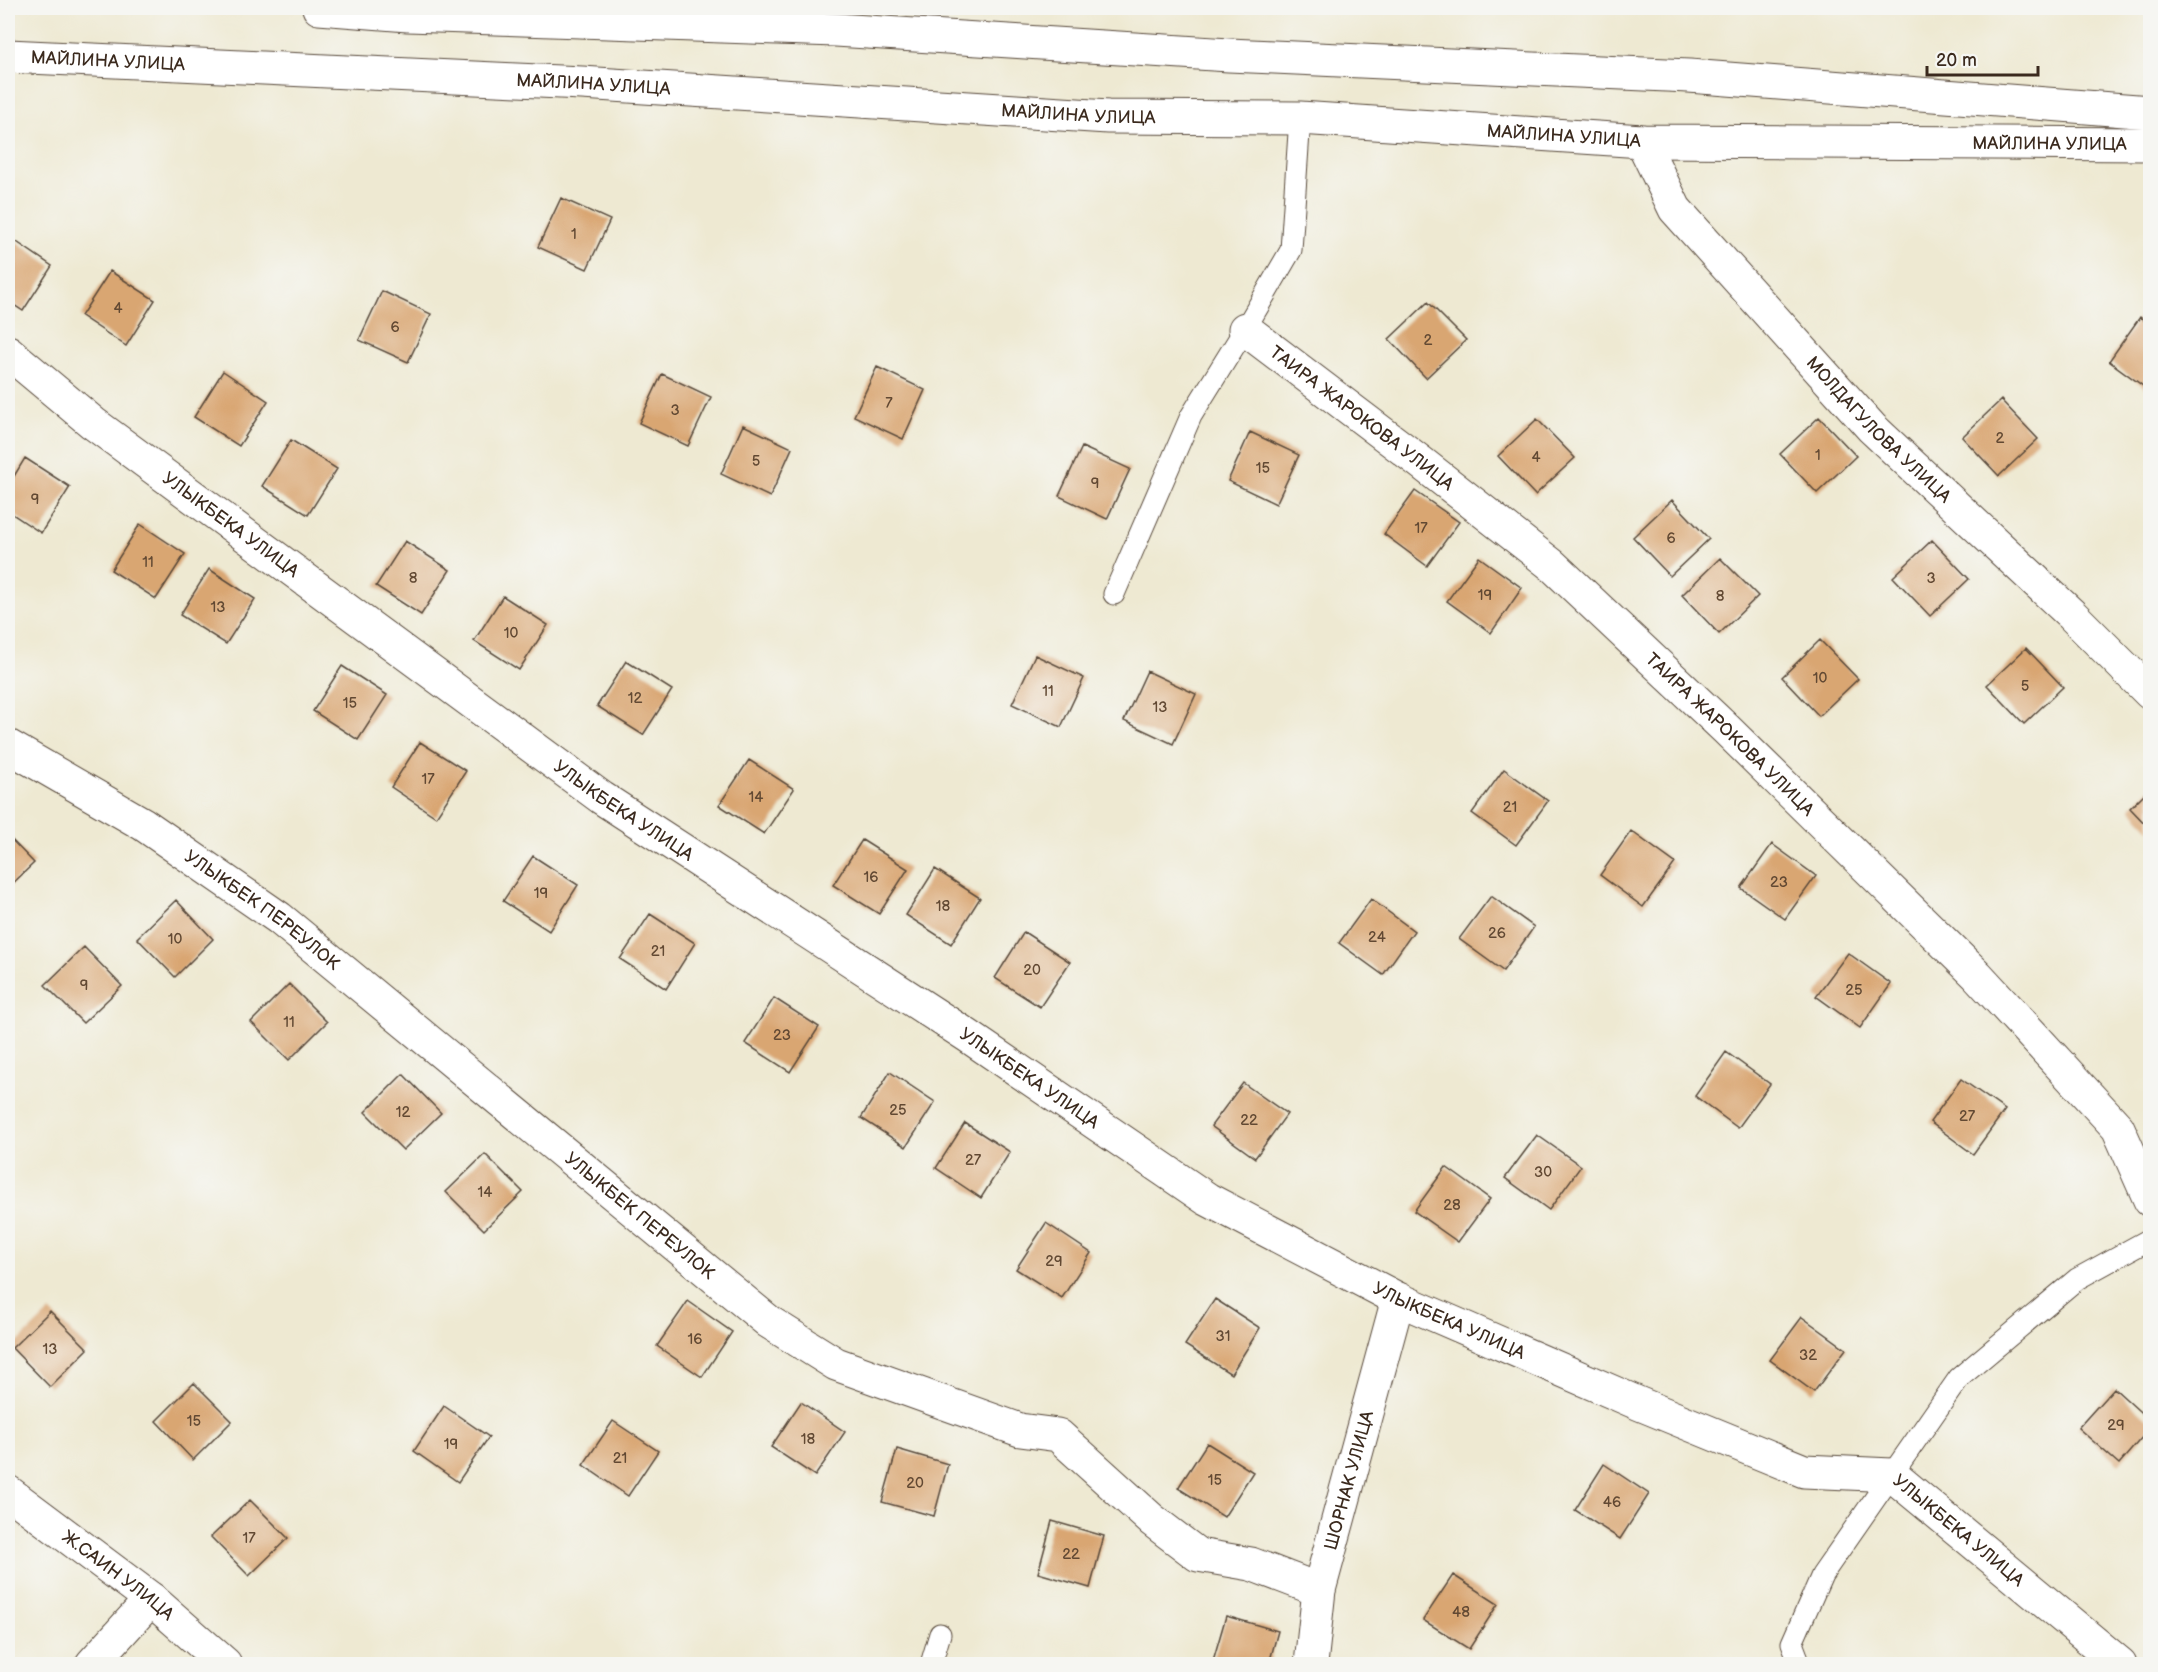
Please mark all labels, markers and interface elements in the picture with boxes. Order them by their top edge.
scale bar [1927,39,2038,77]
street label: МАЙЛИНА УЛИЦА [30,47,186,75]
text: 20 m [1936,50,1977,71]
street label: МАЙЛИНА УЛИЦА [516,70,671,100]
street label: МАЙЛИНА УЛИЦА [1001,100,1156,128]
street label: МАЙЛИНА УЛИЦА [1486,121,1641,152]
street label: МАЙЛИНА УЛИЦА [1972,133,2127,155]
house number: 1 [571,225,577,244]
house number: 4 [113,299,123,318]
house number: 6 [390,318,400,337]
house number: 2 [1424,331,1433,350]
street label: ТАИРА ЖАРОКОВА УЛИЦА [1266,342,1458,495]
street label: МОЛДАГУЛОВА УЛИЦА [1802,352,1955,507]
house number: 7 [885,394,893,413]
house number: 3 [670,401,680,420]
house number: 2 [1996,429,2005,448]
house number: 1 [1815,446,1821,465]
house number: 4 [1531,448,1541,467]
house number: 5 [752,452,760,471]
house number: 15 [1256,459,1270,478]
street label: УЛЫКБЕКА УЛИЦА [158,468,303,582]
house number: 9 [1091,474,1099,493]
house number: 9 [31,490,39,509]
house number: 17 [1414,519,1428,538]
house number: 6 [1666,529,1676,548]
house number: 11 [142,553,154,572]
house number: 8 [409,569,418,588]
house number: 3 [1926,569,1936,588]
house number: 19 [1478,586,1492,605]
house number: 8 [1716,587,1725,606]
house number: 13 [210,598,226,617]
house number: 10 [504,624,518,643]
street label: ТАИРА ЖАРОКОВА УЛИЦА [1641,649,1818,821]
house number: 10 [1813,669,1827,688]
house number: 5 [2021,677,2029,696]
house number: 11 [1042,682,1054,701]
house number: 12 [628,689,642,708]
house number: 15 [343,694,357,713]
house number: 13 [1152,698,1168,717]
street label: УЛЫКБЕКА УЛИЦА [550,756,697,866]
house number: 17 [421,770,435,789]
house number: 14 [749,788,763,807]
house number: 21 [1503,798,1517,817]
street label: УЛЫКБЕК ПЕРЕУЛОК [180,846,344,975]
house number: 16 [864,868,878,887]
house number: 23 [1770,873,1788,892]
house number: 19 [534,884,548,903]
house number: 18 [936,897,951,916]
house number: 26 [1488,924,1506,943]
house number: 24 [1368,928,1386,947]
house number: 10 [168,930,182,949]
house number: 21 [651,942,665,961]
house number: 20 [1023,961,1041,980]
house number: 9 [80,976,88,995]
house number: 25 [1845,981,1863,1000]
house number: 11 [283,1013,295,1032]
street label: УЛЫКБЕКА УЛИЦА [956,1024,1103,1133]
house number: 23 [773,1026,791,1045]
house number: 25 [889,1101,907,1120]
house number: 12 [396,1103,410,1122]
house number: 27 [1959,1107,1976,1126]
house number: 22 [1240,1111,1258,1130]
street label: УЛЫКБЕК ПЕРЕУЛОК [560,1148,719,1284]
house number: 27 [965,1151,982,1170]
house number: 30 [1534,1163,1552,1182]
house number: 14 [478,1183,492,1202]
house number: 28 [1443,1196,1461,1215]
house number: 29 [1045,1252,1063,1271]
street label: УЛЫКБЕКА УЛИЦА [1369,1278,1528,1364]
house number: 31 [1215,1327,1231,1346]
house number: 16 [688,1330,702,1349]
house number: 13 [42,1340,58,1359]
house number: 32 [1799,1346,1817,1365]
street label: ШОРНАК УЛИЦА [1320,1408,1378,1553]
house number: 15 [187,1412,201,1431]
house number: 29 [2107,1416,2125,1435]
house number: 18 [801,1430,816,1449]
house number: 19 [444,1435,458,1454]
house number: 21 [613,1449,627,1468]
street label: УЛЫКБЕКА УЛИЦА [1888,1470,2028,1591]
house number: 15 [1208,1471,1222,1490]
house number: 20 [906,1474,924,1493]
house number: 46 [1603,1493,1621,1512]
street label: Ж.САИН УЛИЦА [58,1526,178,1625]
house number: 17 [242,1529,256,1548]
house number: 22 [1062,1545,1080,1564]
house number: 48 [1452,1603,1470,1622]

